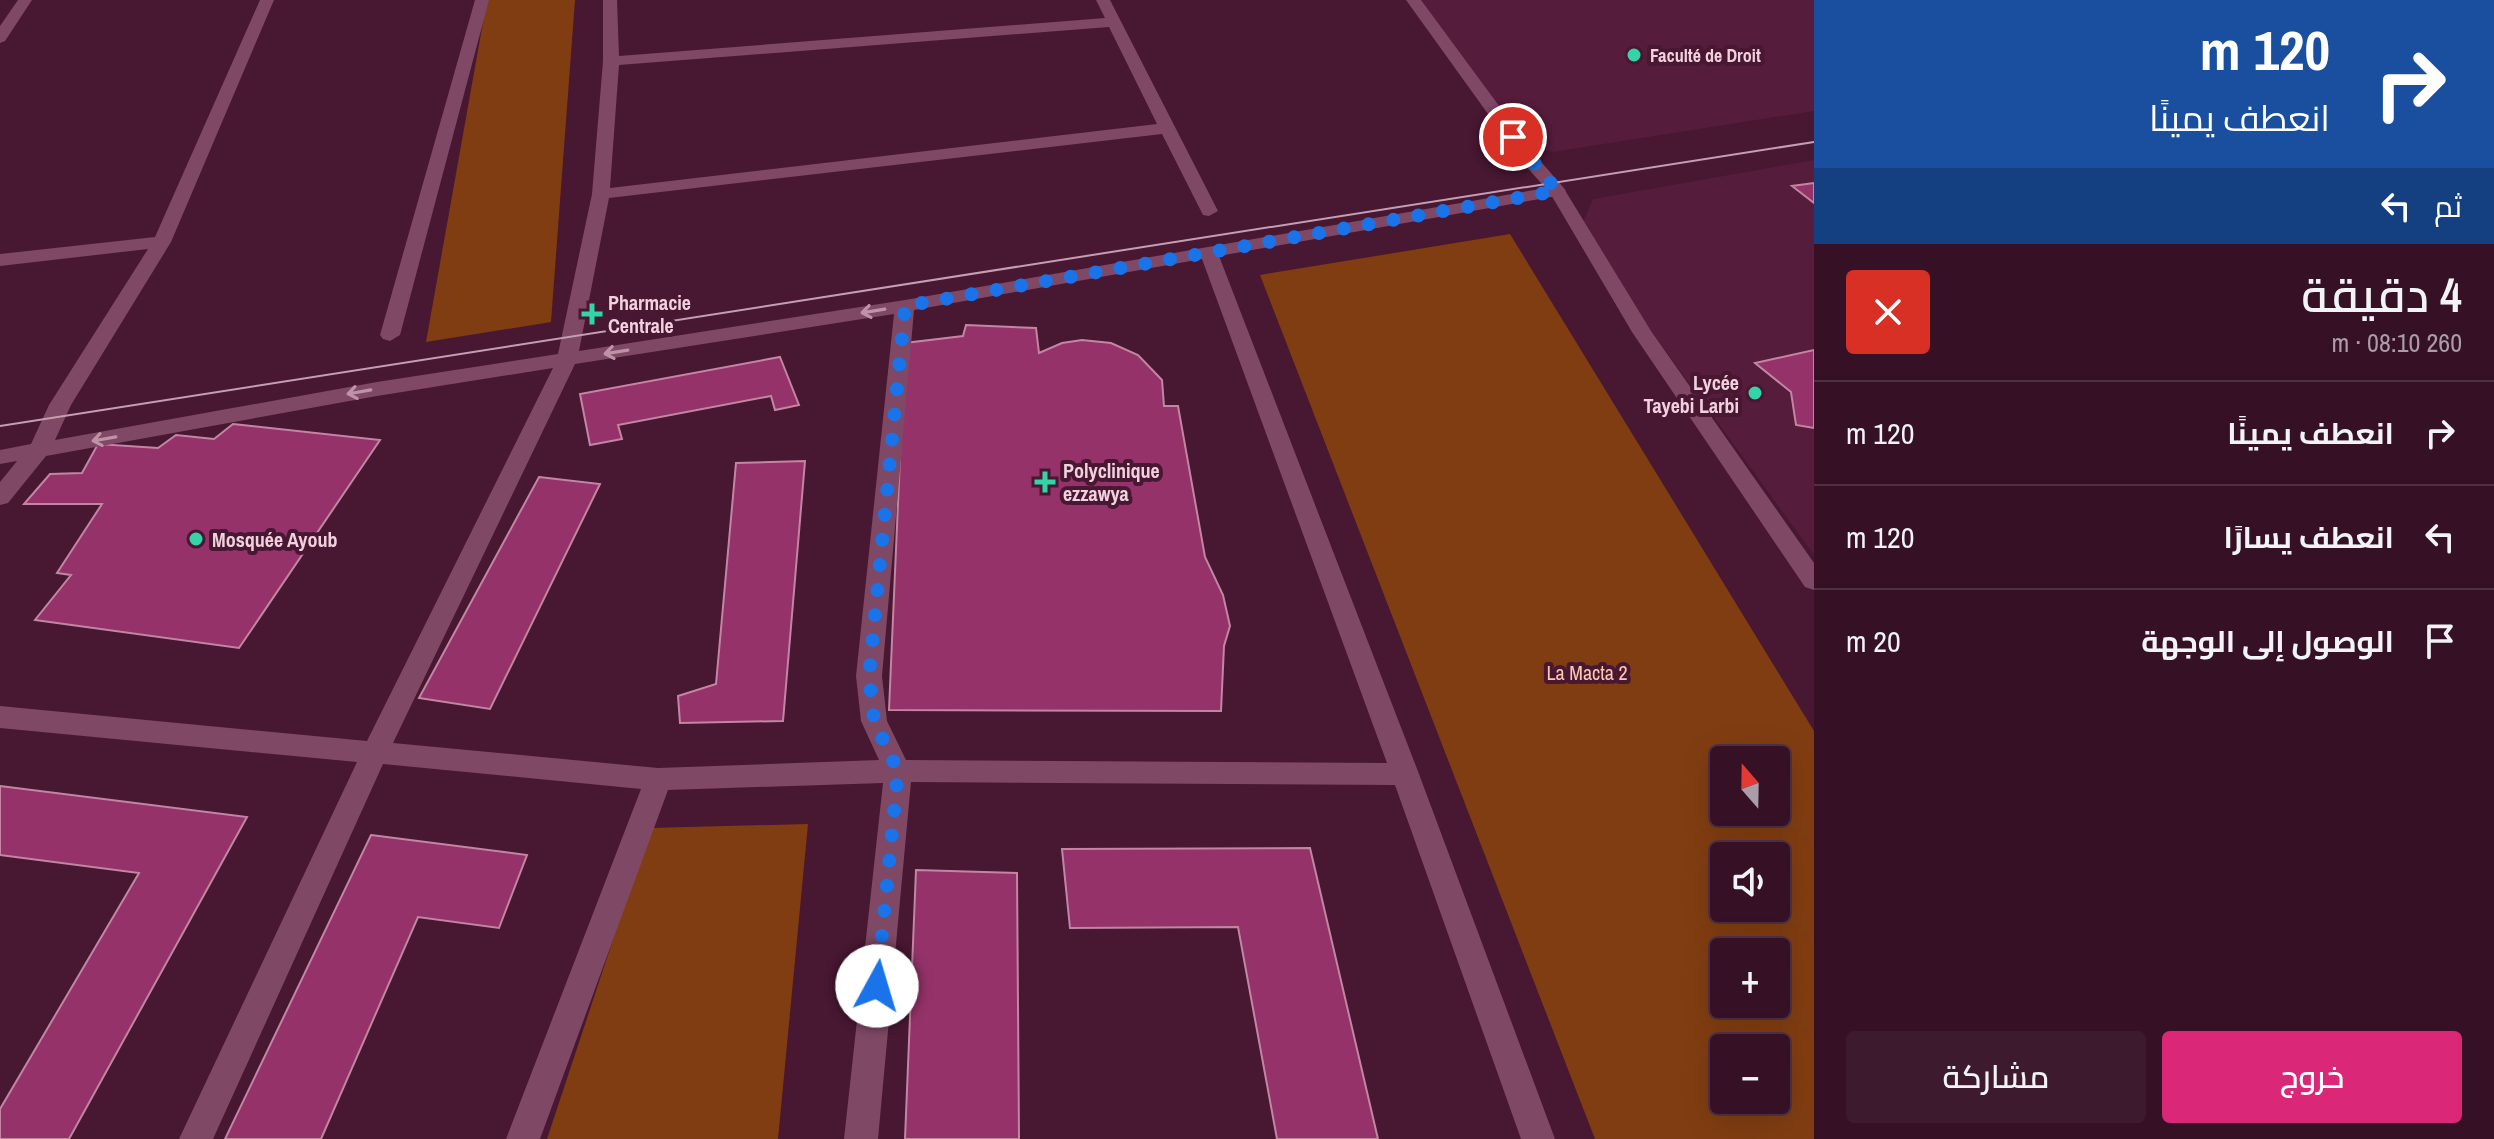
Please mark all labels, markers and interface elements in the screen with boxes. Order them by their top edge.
text: 120 m [2200,12,2330,87]
icon: right [2358,32,2462,136]
place label: Faculté de Droit [1650,43,1761,68]
marker: Faculté de Droit [1625,46,1643,64]
text: انعطف يمينًا [2149,94,2330,142]
pin [1479,103,1547,171]
icon: arrive [1491,115,1535,159]
icon: left [2374,184,2418,228]
text: ثم [2434,186,2462,226]
text: 4 دقيقة [2301,262,2462,327]
button: close [1846,270,1930,354]
place label: Pharmacie Centrale [608,289,691,339]
one-way arrow [861,304,886,319]
marker: Pharmacie Centrale [583,305,601,323]
text: 260 m · 08:10 [2332,325,2462,360]
one-way arrow [604,345,629,360]
place label: Lycée Tayebi Larbi [1644,369,1739,419]
marker: Lycée Tayebi Larbi [1746,384,1764,402]
one-way arrow [347,386,373,401]
icon: right [2418,411,2462,455]
text: 120 m [1846,413,1914,453]
text: انعطف يمينًا [2227,413,2394,453]
one-way arrow [91,432,117,447]
place label: Polyclinique ezzawya [1063,457,1160,507]
marker: Polyclinique ezzawya [1034,471,1056,493]
icon: left [2418,515,2462,559]
text: 120 m [1846,517,1914,557]
text: انعطف يسارًا [2224,517,2394,557]
place label: Mosquée Ayoub [212,526,337,553]
marker: Mosquée Ayoub [187,530,205,548]
icon: arrive [2418,619,2462,663]
text: 20 m [1846,621,1901,661]
text: الوصول إلى الوجهة [2141,621,2394,661]
park label: La Macta 2 [1546,659,1628,686]
north arrow [1710,746,1790,826]
map controls [1710,746,1790,1114]
button: sound [1710,842,1790,922]
button: + [1710,938,1790,1018]
position arrow [835,944,919,1028]
button: مشاركة [1846,1031,2146,1123]
button: خروج [2162,1031,2462,1123]
button: − [1710,1034,1790,1114]

